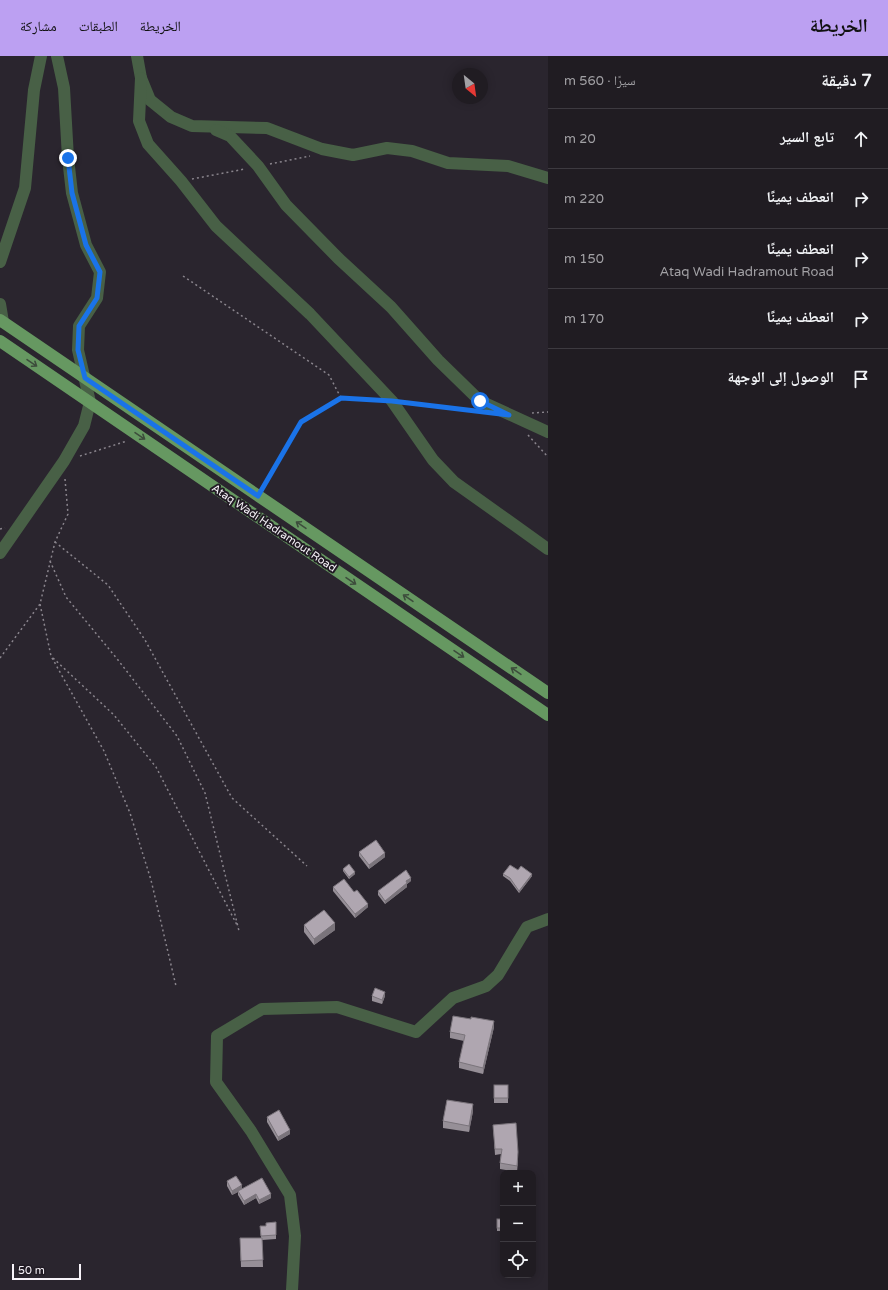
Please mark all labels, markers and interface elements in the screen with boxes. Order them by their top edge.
text: الخريطة [810,15,868,37]
text: مشاركة [20,18,57,35]
text: الطبقات [79,18,118,35]
text: الخريطة [140,18,181,35]
north arrow [452,68,488,104]
text: 7 دقيقة [821,70,872,91]
text: سيرًا · 560 m [564,73,636,89]
text: تابع السير [780,128,834,146]
icon: ahead [850,128,872,150]
text: 20 m [564,131,596,147]
route end [59,149,77,167]
text: انعطف يمينًا [766,188,834,206]
icon: right [850,188,872,210]
text: 220 m [564,191,604,207]
text: انعطف يمينًا [766,240,834,258]
icon: right [850,248,872,270]
text: 150 m [564,251,604,267]
text: Ataq Wadi Hadramout Road [660,264,834,280]
text: انعطف يمينًا [766,308,834,326]
icon: right [850,308,872,330]
text: 170 m [564,311,604,327]
one-way arrow [26,359,37,367]
text: الوصول إلى الوجهة [728,368,834,386]
icon: arrive [850,368,872,390]
route start [471,392,489,410]
one-way arrow [134,432,145,440]
street label: Ataq Wadi Hadramout Road [209,481,339,575]
one-way arrow [295,521,306,529]
one-way arrow [345,577,356,585]
one-way arrow [403,594,414,602]
one-way arrow [453,650,464,658]
one-way arrow [511,667,522,675]
map controls [500,1170,536,1278]
button: + [500,1170,536,1206]
button: − [500,1206,536,1242]
button: locate [500,1242,536,1278]
scale bar [12,1262,81,1281]
text: 50 m [18,1264,45,1277]

